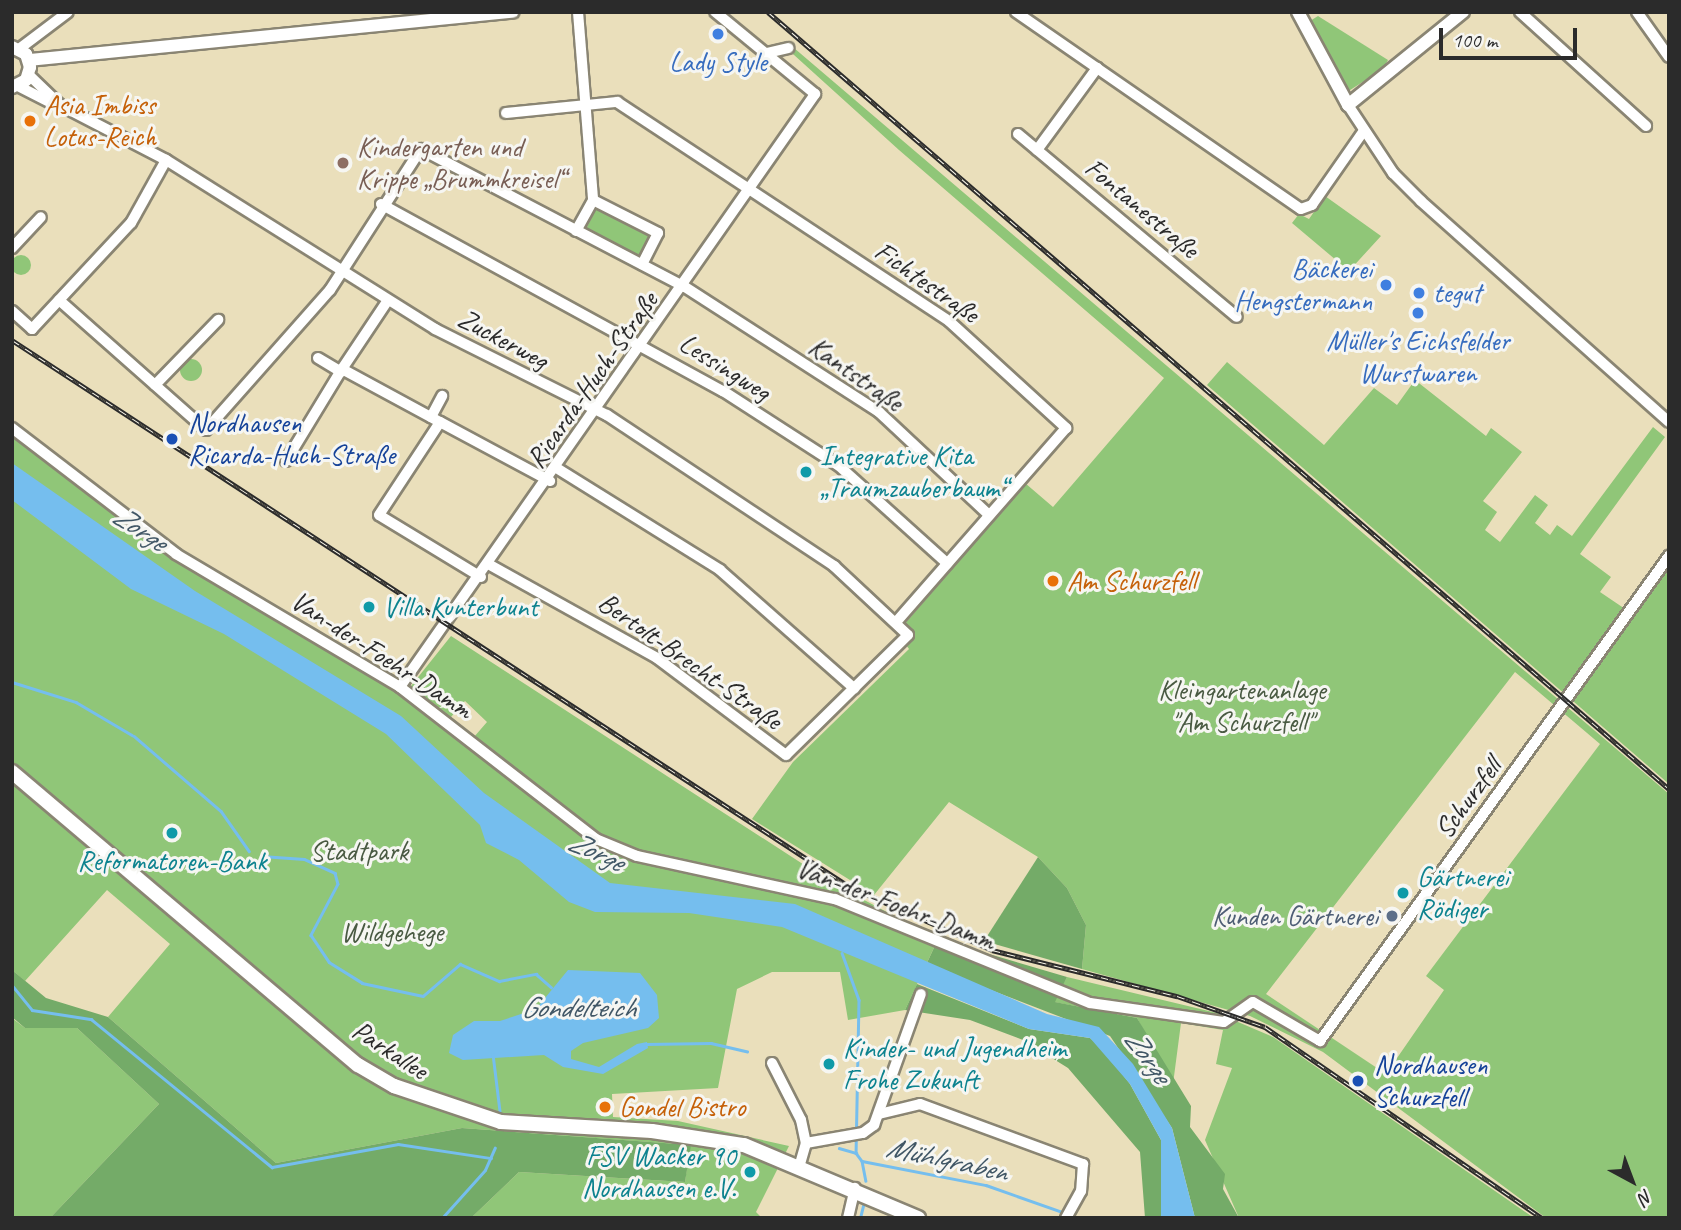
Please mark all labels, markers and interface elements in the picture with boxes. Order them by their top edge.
scale bar [1443,14,1581,58]
marker: Lady Style [710,26,726,42]
text: 100 m [1452,27,1497,53]
place label: Lady Style [669,45,767,79]
place label: Asia Imbiss Lotus-Reich [44,88,156,154]
marker: Asia Imbiss Lotus-Reich [22,113,38,129]
place label: Kindergarten und Krippe „Brummkreisel“ [357,130,565,196]
street label: Fontanestraße [1078,151,1206,265]
marker: Kindergarten und Krippe „Brummkreisel“ [335,155,351,171]
street label: Fichtestraße [868,234,986,330]
place label: Bäckerei Hengstermann [1234,252,1372,318]
place label: tegut [1433,276,1481,310]
marker: Bäckerei Hengstermann [1378,277,1394,293]
marker: tegut [1411,285,1427,301]
street label: Ricarda-Huch-Straße [519,286,665,474]
street label: Zuckerweg [452,301,554,377]
marker: Müller's Eichsfelder Wurstwaren [1410,305,1426,321]
place label: Müller's Eichsfelder Wurstwaren [1326,324,1510,390]
street label: Lessingweg [673,326,777,408]
street label: Kantstraße [802,329,910,419]
place label: Nordhausen Ricarda-Huch-Straße [188,406,395,472]
marker: Nordhausen Ricarda-Huch-Straße [162,429,182,449]
place label: Integrative Kita „Traumzauberbaum“ [820,439,1007,505]
marker: Integrative Kita „Traumzauberbaum“ [798,464,814,480]
water label: Zorge [106,497,174,559]
place label: Am Schurzfell [1067,564,1195,598]
marker: Am Schurzfell [1045,573,1061,589]
street label: Van-der-Foehr-Damm [285,584,479,726]
street label: Bertolt-Brecht-Straße [592,585,788,737]
place label: Villa Kunterbunt [383,590,538,624]
marker: Villa Kunterbunt [361,599,377,615]
park label: Kleingartenanlage "Am Schurzfell" [1158,673,1326,739]
street label: Schurzfell [1427,751,1509,845]
water label: Zorge [563,823,629,879]
marker: Reformatoren-Bank [164,825,180,841]
park label: Stadtpark [310,834,408,868]
place label: Reformatoren-Bank [78,844,266,878]
street label: Van-der-Foehr-Damm [792,851,1000,957]
place label: Gärtnerei Rödiger [1417,860,1508,926]
marker: Gärtnerei Rödiger [1395,885,1411,901]
place label: Kunden Gärtnerei [1212,899,1378,933]
marker: Kunden Gärtnerei [1384,908,1400,924]
park label: Wildgehege [341,915,443,949]
water label: Gondelteich [521,989,635,1025]
street label: Parkallee [346,1013,434,1087]
water label: Zorge [1117,1023,1179,1089]
place label: Kinder- und Jugendheim Frohe Zukunft [843,1031,1067,1097]
place label: Nordhausen Schurzfell [1374,1048,1487,1114]
marker: Kinder- und Jugendheim Frohe Zukunft [821,1056,837,1072]
marker: Nordhausen Schurzfell [1348,1071,1368,1091]
place label: Gondel Bistro [619,1090,746,1124]
marker: Gondel Bistro [597,1099,613,1115]
water label: Mühlgraben [883,1129,1011,1189]
place label: FSV Wacker 90 Nordhausen e.V. [582,1139,736,1205]
north arrow [1597,1146,1667,1216]
marker: FSV Wacker 90 Nordhausen e.V. [742,1164,758,1180]
text: N [1633,1184,1658,1210]

